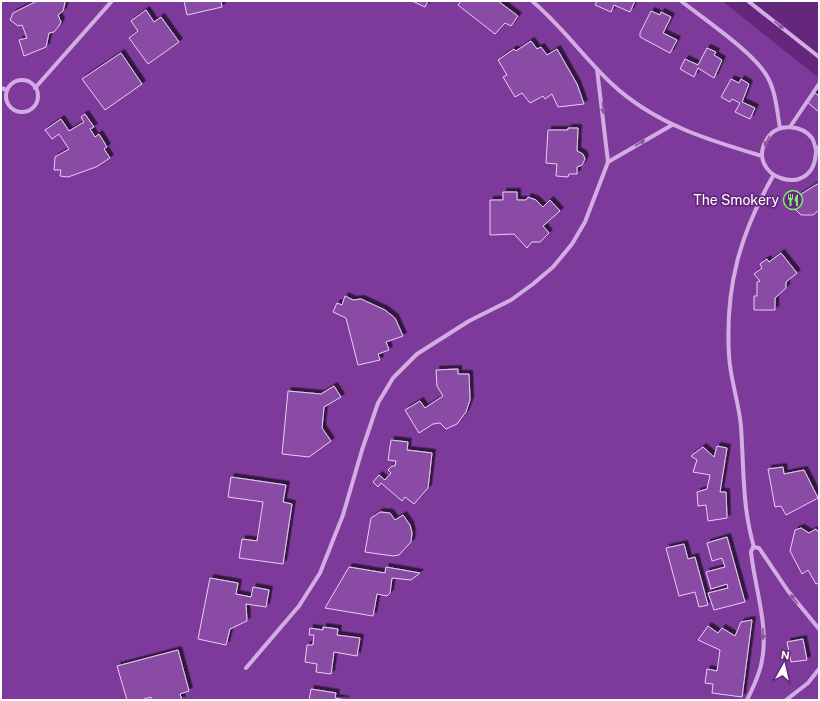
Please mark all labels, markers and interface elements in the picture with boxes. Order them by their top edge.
one-way arrow [773,21,784,30]
one-way arrow [599,102,606,114]
one-way arrow [763,135,770,147]
one-way arrow [634,140,646,147]
restaurant icon: The Smokery [782,189,804,211]
place label: The Smokery [693,192,779,208]
one-way arrow [790,594,799,605]
one-way arrow [760,628,766,641]
north arrow [764,645,804,685]
text: N [780,649,790,662]

